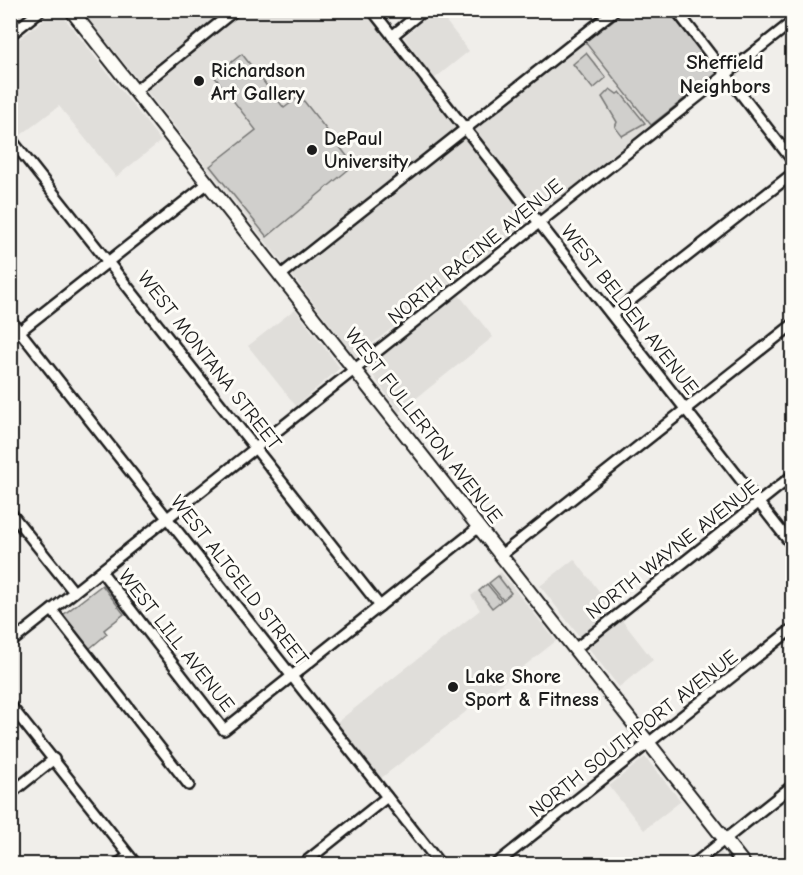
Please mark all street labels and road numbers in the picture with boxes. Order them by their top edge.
street label: NORTH RACINE AVENUE [384,174,567,329]
street label: WEST BELDEN AVENUE [556,220,703,399]
street label: WEST MONTANA STREET [133,267,287,455]
street label: WEST FULLERTON AVENUE [340,323,507,528]
street label: NORTH WAYNE AVENUE [581,475,763,624]
street label: WEST ALTGELD STREET [166,490,314,671]
street label: WEST LILL AVENUE [114,564,239,716]
street label: NORTH SOUTHPORT AVENUE [525,645,742,822]

